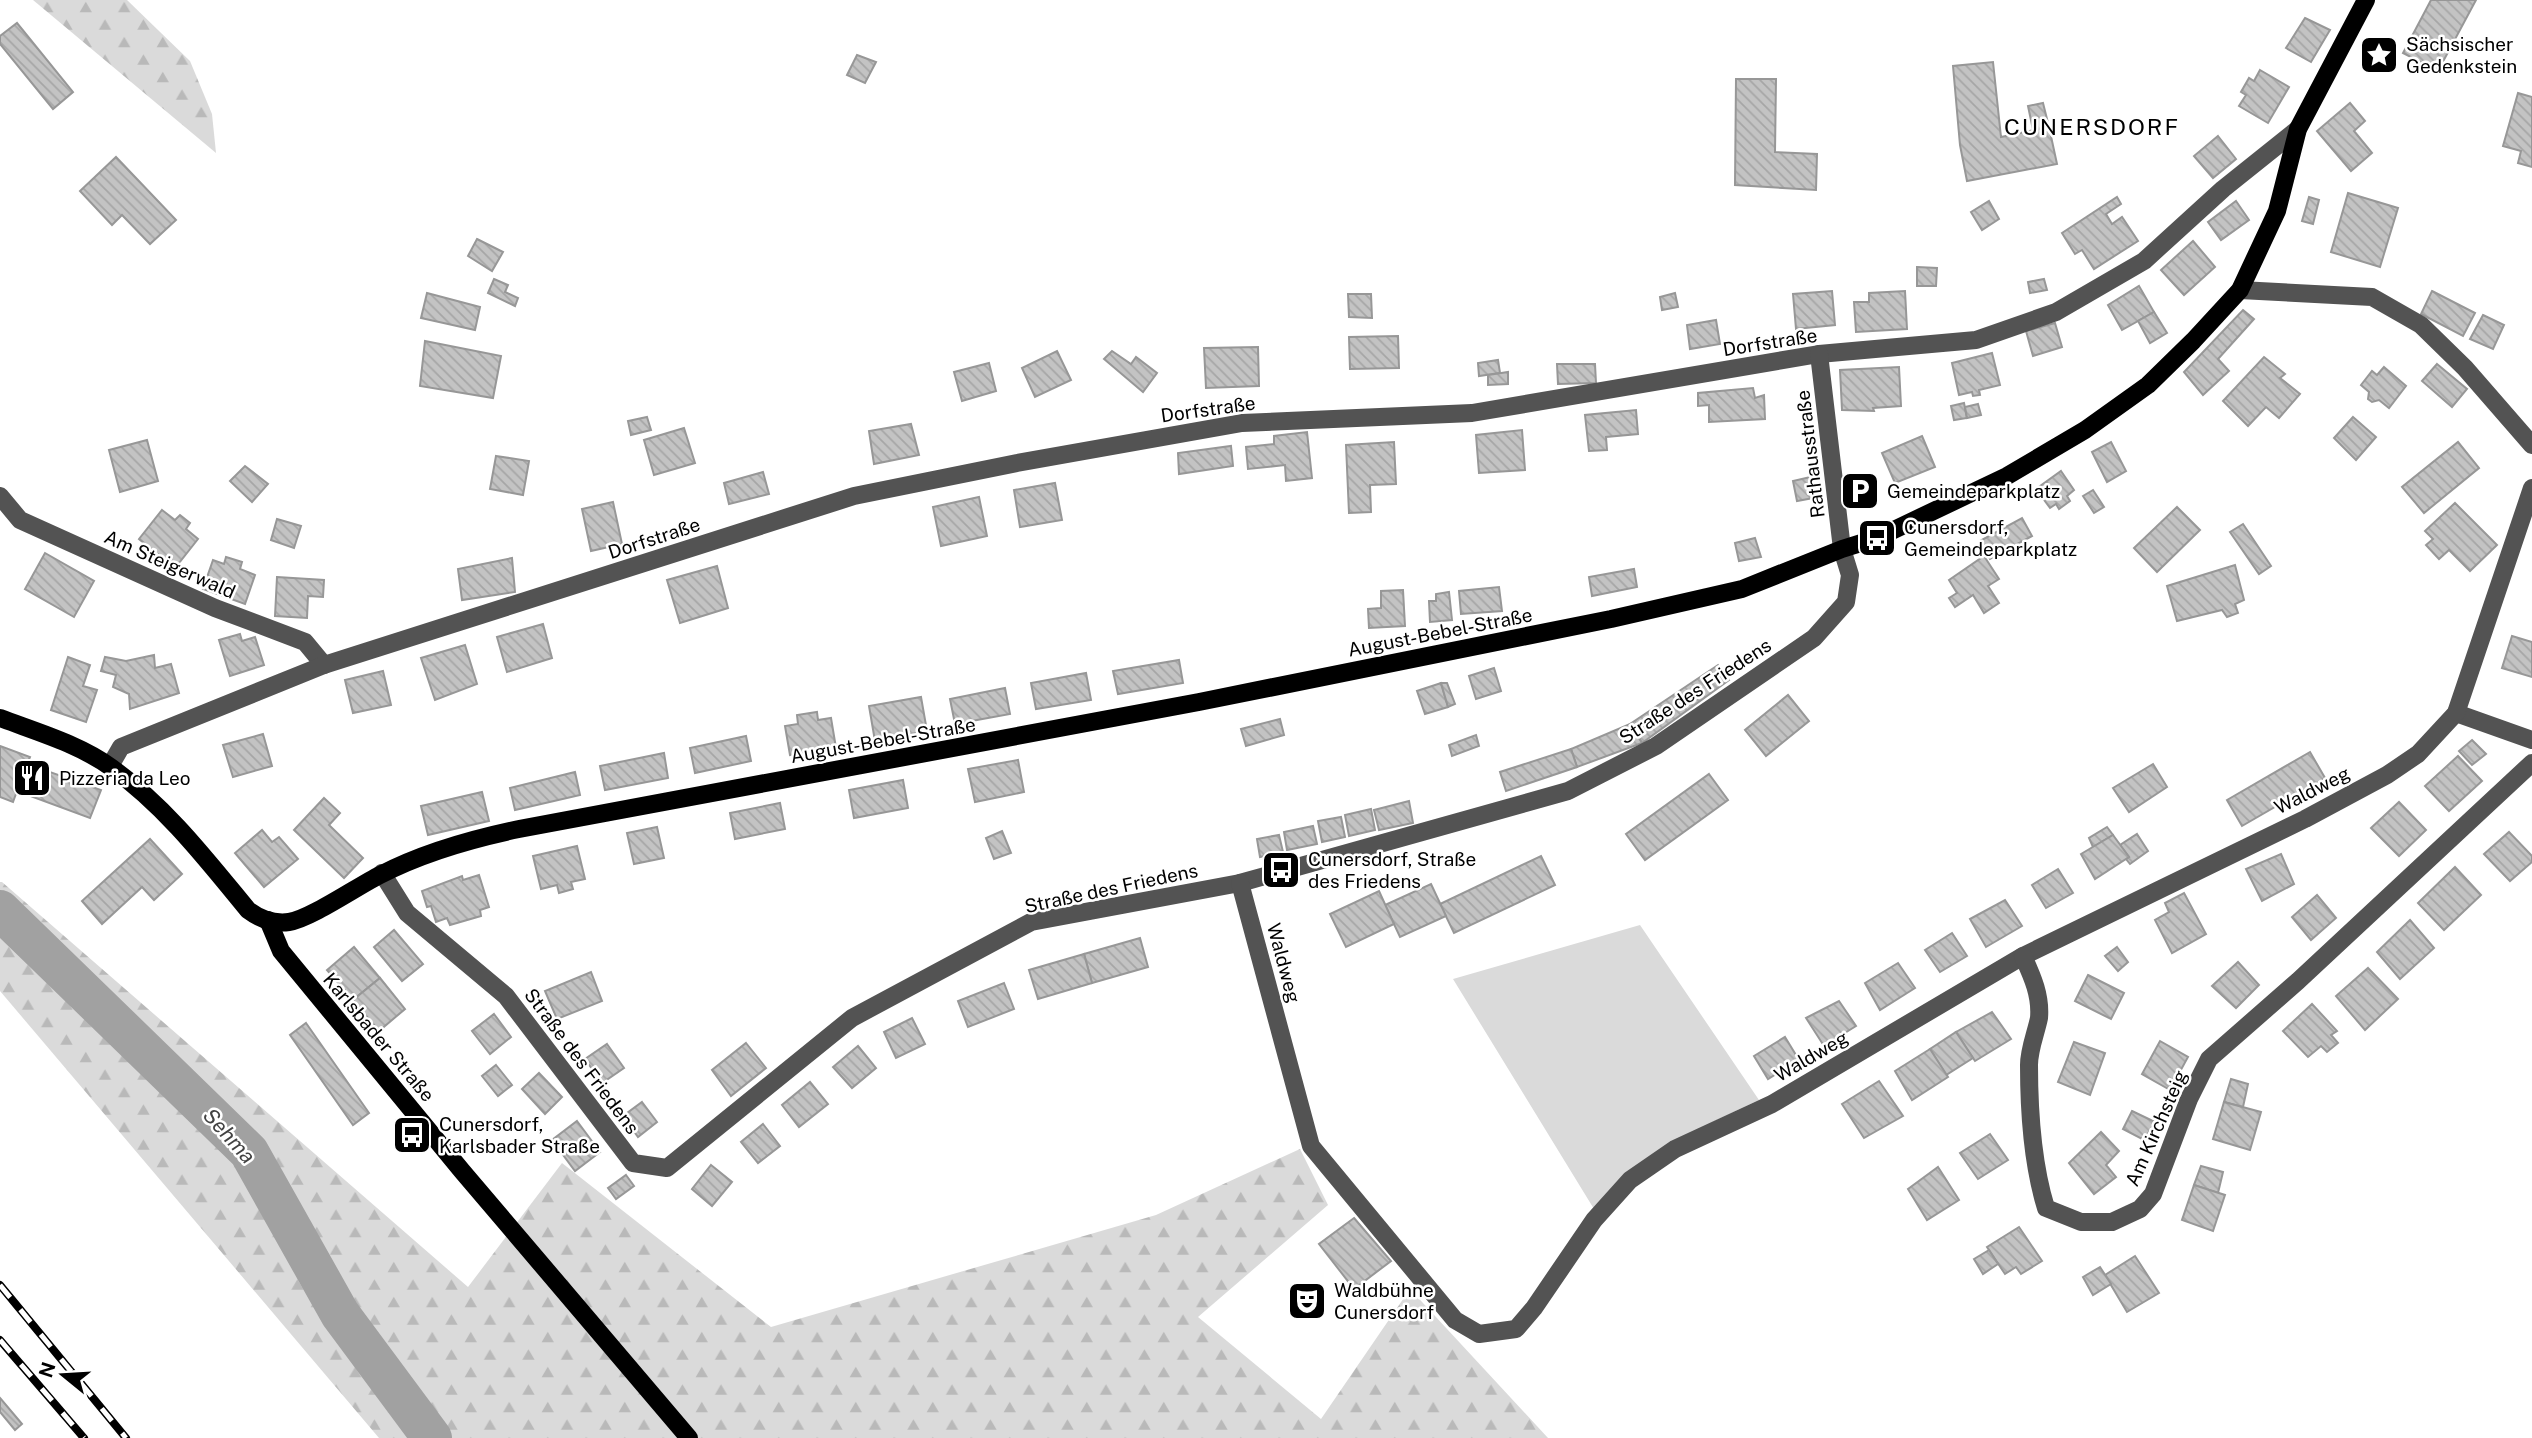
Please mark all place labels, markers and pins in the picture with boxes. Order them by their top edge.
place label: Sächsischer Gedenkstein [2406,33,2517,77]
place icon: Sächsischer Gedenkstein [2358,34,2400,76]
parking icon: Gemeindeparkplatz [1839,470,1881,512]
place label: Gemeindeparkplatz [1887,480,2060,502]
place label: Cunersdorf, Gemeindeparkplatz [1904,516,2077,560]
bus stop icon: Cunersdorf, Gemeindeparkplatz [1856,517,1898,559]
restaurant icon: Pizzeria da Leo [11,757,53,799]
place label: Pizzeria da Leo [59,767,191,789]
place label: Cunersdorf, Straße des Friedens [1308,848,1476,892]
bus stop icon: Cunersdorf, Straße des Friedens [1260,849,1302,891]
place label: Cunersdorf, Karlsbader Straße [439,1113,600,1157]
bus stop icon: Cunersdorf, Karlsbader Straße [391,1114,433,1156]
place label: Waldbühne Cunersdorf [1334,1279,1434,1323]
theatre icon: Waldbühne Cunersdorf [1286,1280,1328,1322]

